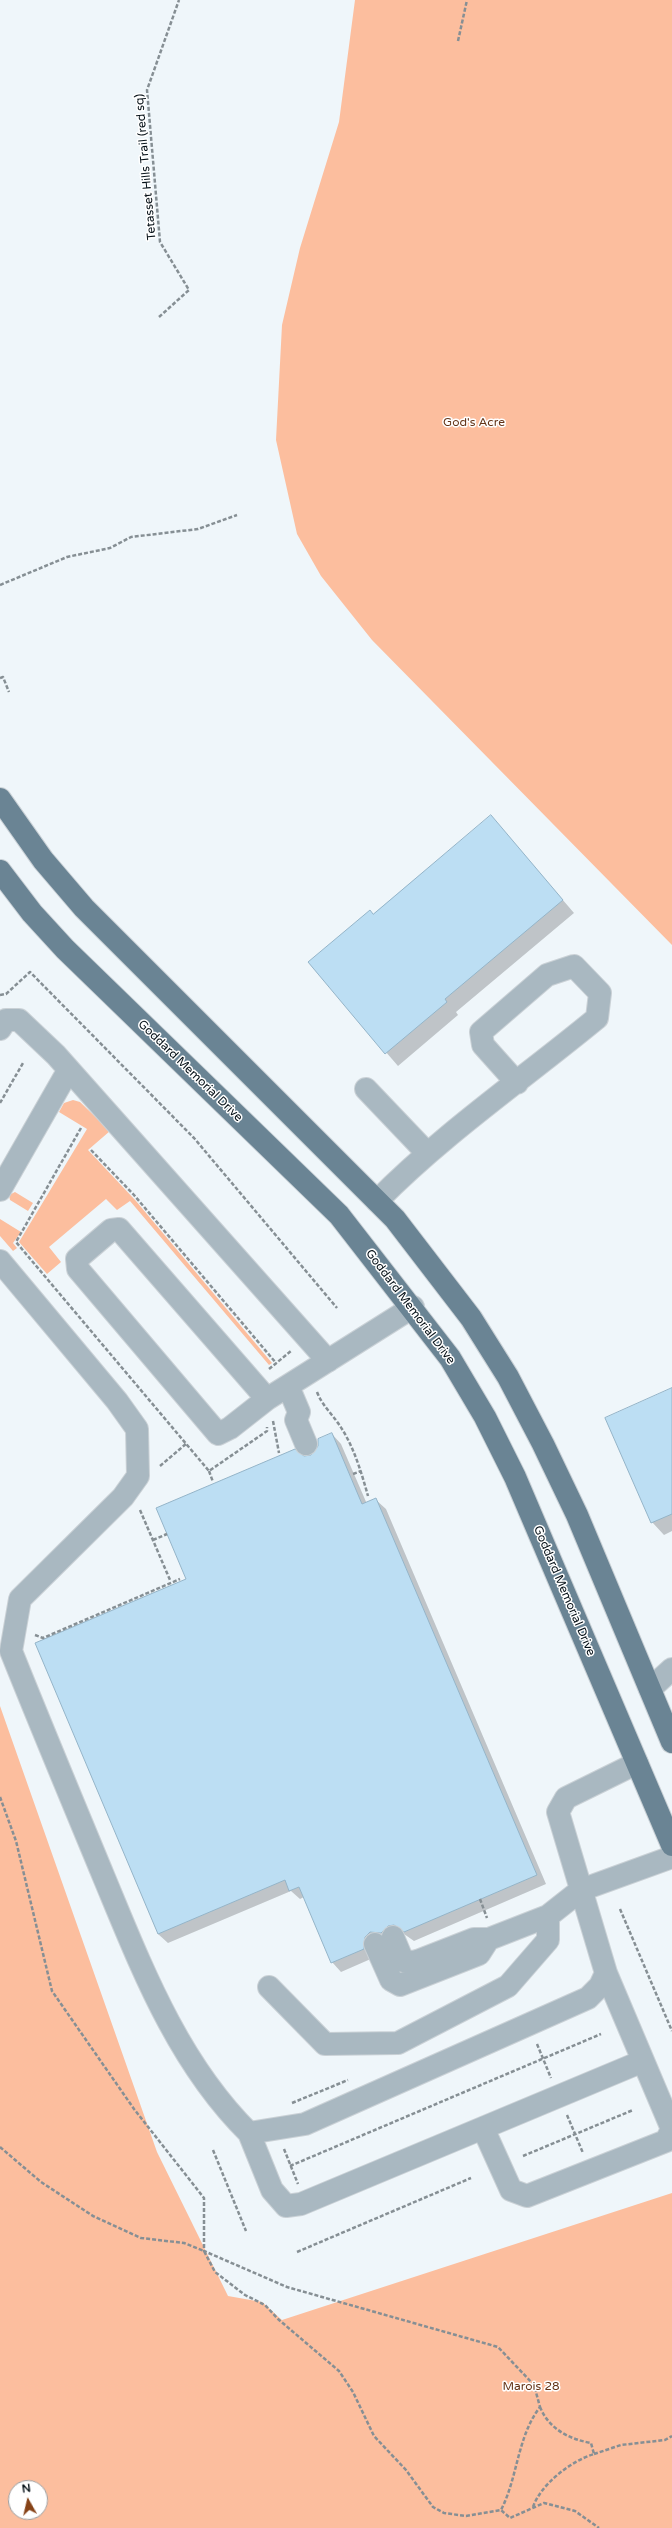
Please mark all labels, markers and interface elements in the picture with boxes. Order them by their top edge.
street label: Tetasset Hills Trail (red sq) [132,93,160,241]
park label: God's Acre [443,416,505,430]
street label: Goddard Memorial Drive [135,1017,245,1125]
street label: Goddard Memorial Drive [362,1247,458,1367]
street label: Goddard Memorial Drive [530,1524,598,1658]
park label: Marois 28 [503,2380,559,2394]
north arrow [8,2480,48,2520]
text: N [21,2482,32,2496]

